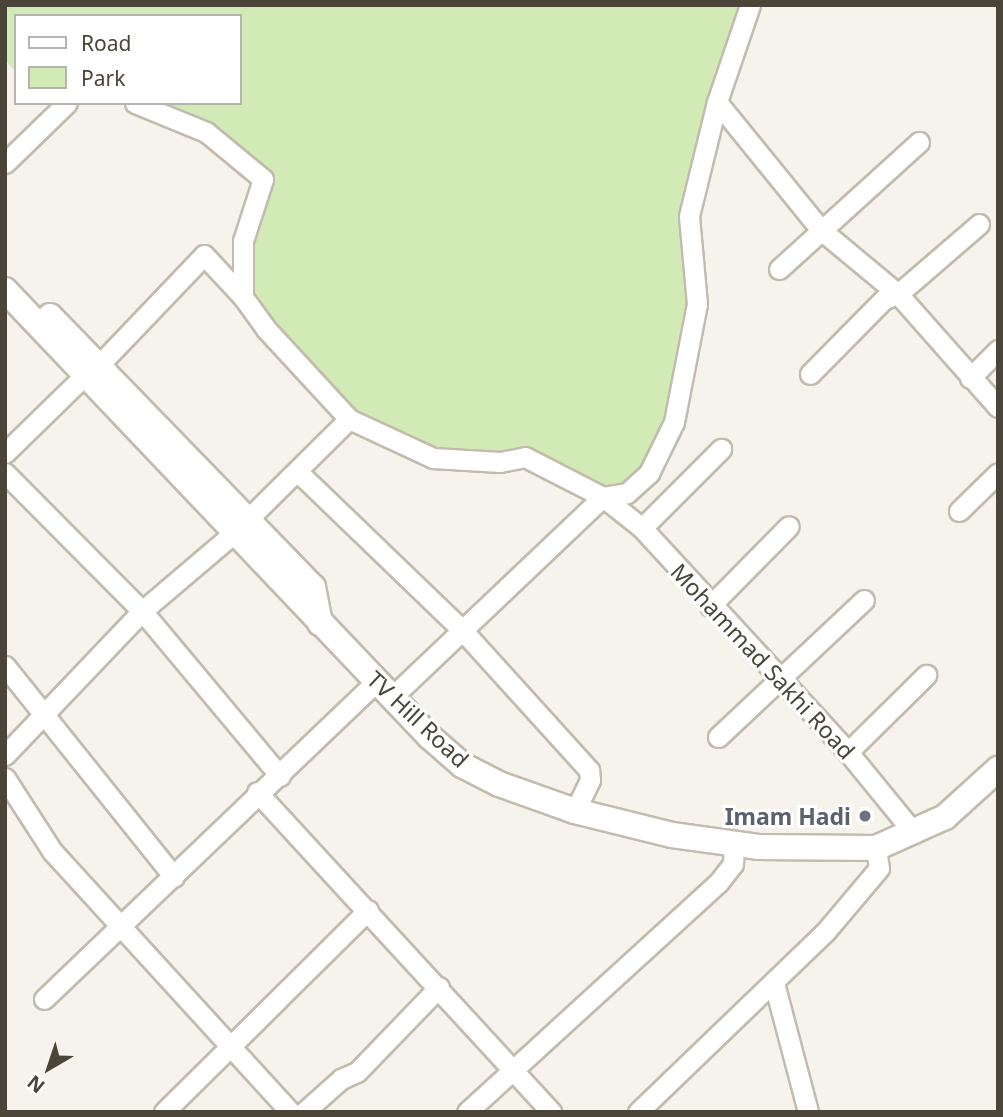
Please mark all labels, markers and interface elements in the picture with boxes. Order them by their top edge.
legend [14,14,242,105]
text: Road [81,29,131,57]
text: Park [81,64,125,92]
street label: Mohammad Sakhi Road [665,558,861,764]
street label: TV Hill Road [362,665,474,773]
place label: Imam Hadi [725,802,851,830]
marker: Imam Hadi [857,808,873,824]
north arrow [14,1033,84,1103]
text: N [22,1069,50,1099]

